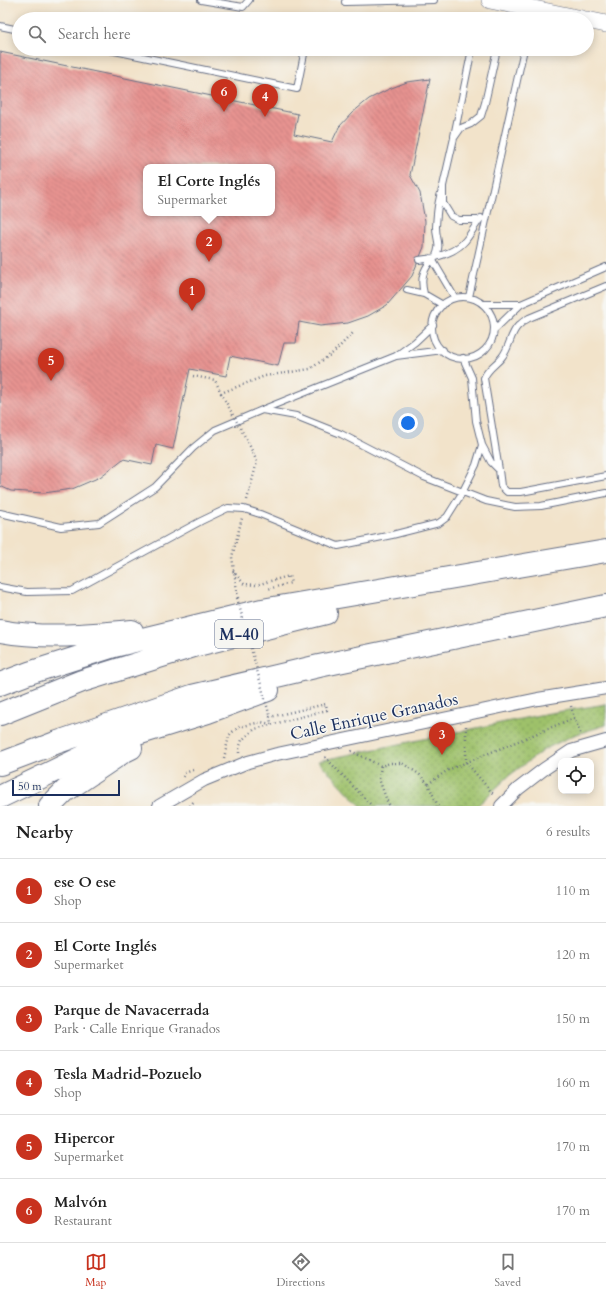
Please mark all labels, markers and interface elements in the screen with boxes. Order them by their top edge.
search box [12,12,594,56]
icon: search [26,23,48,45]
text: Search here [58,24,131,44]
pin: 6 [211,79,237,112]
pin: 4 [252,84,278,117]
popup [143,164,275,216]
text: El Corte Inglés [158,171,260,191]
text: Supermarket [158,191,227,209]
pin: 2 [196,229,222,262]
pin: 1 [179,278,205,311]
pin: 5 [38,348,64,381]
your location [398,413,418,433]
road number: M-40 [215,620,263,648]
street label: Calle Enrique Granados [288,687,460,746]
pin: 3 [429,722,455,755]
map controls [558,758,594,794]
button: locate [558,758,594,794]
scale bar [12,778,120,797]
text: 50 m [18,779,42,794]
text: Nearby [16,821,73,844]
text: 6 results [546,823,590,841]
text: ese O ese [54,872,116,892]
text: 1 [26,882,32,900]
text: 110 m [556,882,590,900]
text: Shop [54,892,82,910]
text: El Corte Inglés [54,936,157,956]
text: 2 [26,946,32,964]
text: 120 m [556,946,590,964]
text: Supermarket [54,956,124,974]
text: Parque de Navacerrada [54,1000,210,1020]
text: 3 [26,1010,32,1028]
text: 150 m [556,1010,590,1028]
text: Park · Calle Enrique Granados [54,1020,220,1038]
text: Tesla Madrid-Pozuelo [54,1064,202,1084]
text: 4 [26,1074,32,1092]
text: 160 m [556,1074,590,1092]
text: Shop [54,1084,82,1102]
text: Hipercor [54,1128,115,1148]
text: 5 [26,1138,32,1156]
text: 170 m [556,1138,590,1156]
text: Supermarket [54,1148,124,1166]
text: Malvón [54,1192,107,1212]
text: 6 [26,1202,32,1220]
text: 170 m [556,1202,590,1220]
text: Restaurant [54,1212,112,1230]
tab: Map [85,1251,107,1290]
tab: Directions [276,1251,325,1290]
tab: Saved [495,1251,521,1290]

